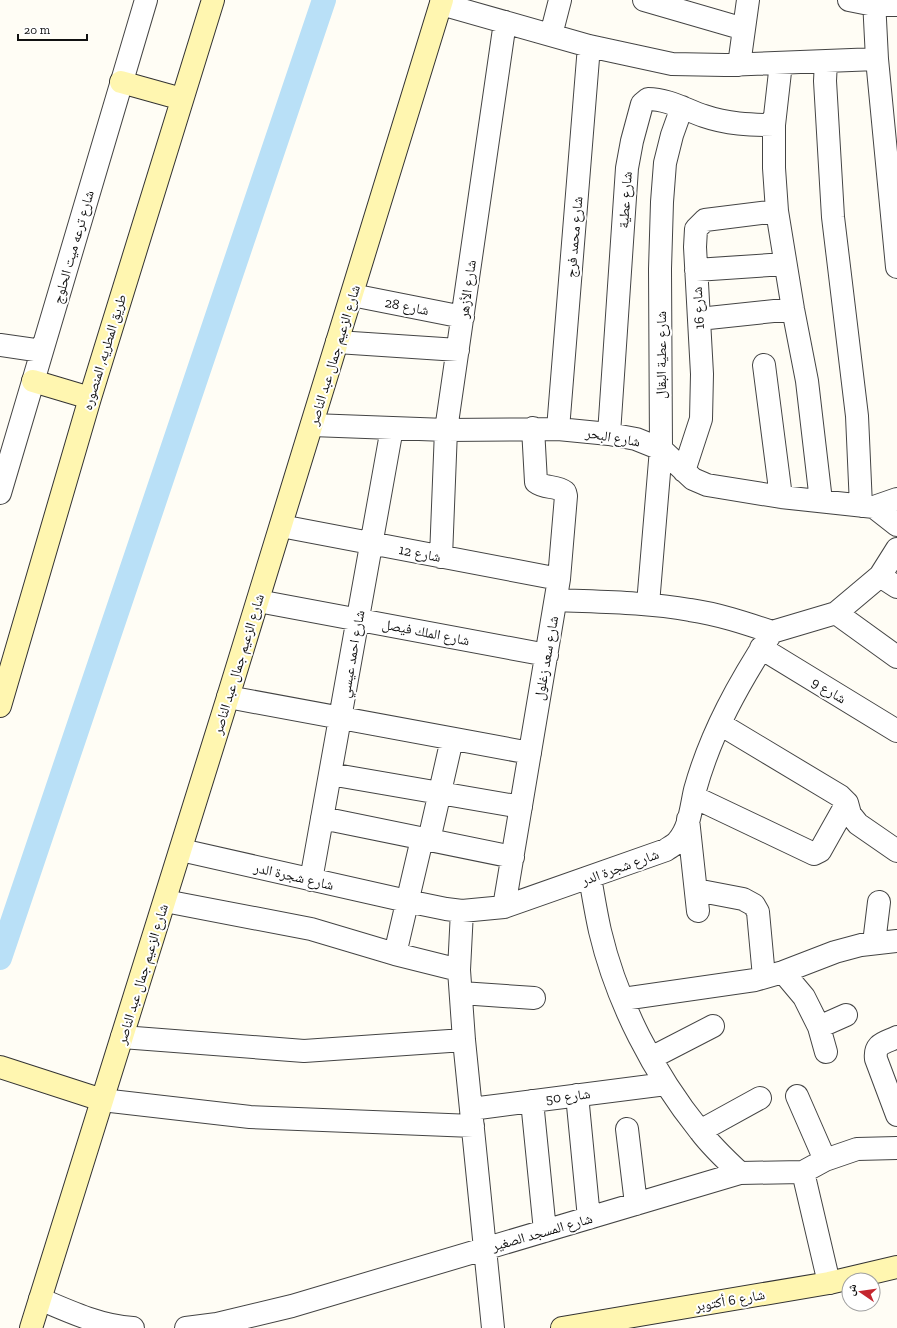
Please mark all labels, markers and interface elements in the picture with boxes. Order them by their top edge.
scale bar [18,16,87,42]
text: 20 m [24,23,51,37]
street label: شارع عطية [615,171,637,229]
street label: شارع ترعه ميت الحلوج [49,188,99,306]
street label: شارع محمد فرج [562,196,588,278]
street label: شارع الأزهر [455,259,481,320]
street label: شارع الزعيم جمال عبد الناصر [305,283,365,429]
street label: شارع 16 [689,286,709,330]
street label: طريق المطريه, المنصوره [79,292,131,412]
street label: شارع 28 [383,294,430,320]
street label: شارع عطية البقال [653,311,671,399]
street label: شارع البحر [583,424,642,452]
street label: شارع 12 [397,541,442,567]
street label: شارع الزعيم جمال عبد الناصر [209,592,269,738]
street label: شارع احمد عيسي [336,609,371,700]
street label: شارع سعد زغلول [531,615,563,702]
street label: شارع الملك فيصل [380,616,471,650]
street label: شارع 9 [808,674,849,708]
street label: شارع شجرة الدر [578,846,662,891]
street label: شارع شجرة الدر [251,859,335,895]
street label: شارع الزعيم جمال عبد الناصر [113,902,173,1048]
street label: شارع 50 [545,1085,592,1109]
street label: شارع المسجد الصغير [489,1210,595,1256]
north arrow [841,1272,881,1312]
text: ش [844,1282,860,1297]
street label: شارع 6 أكتوبر [693,1286,767,1316]

